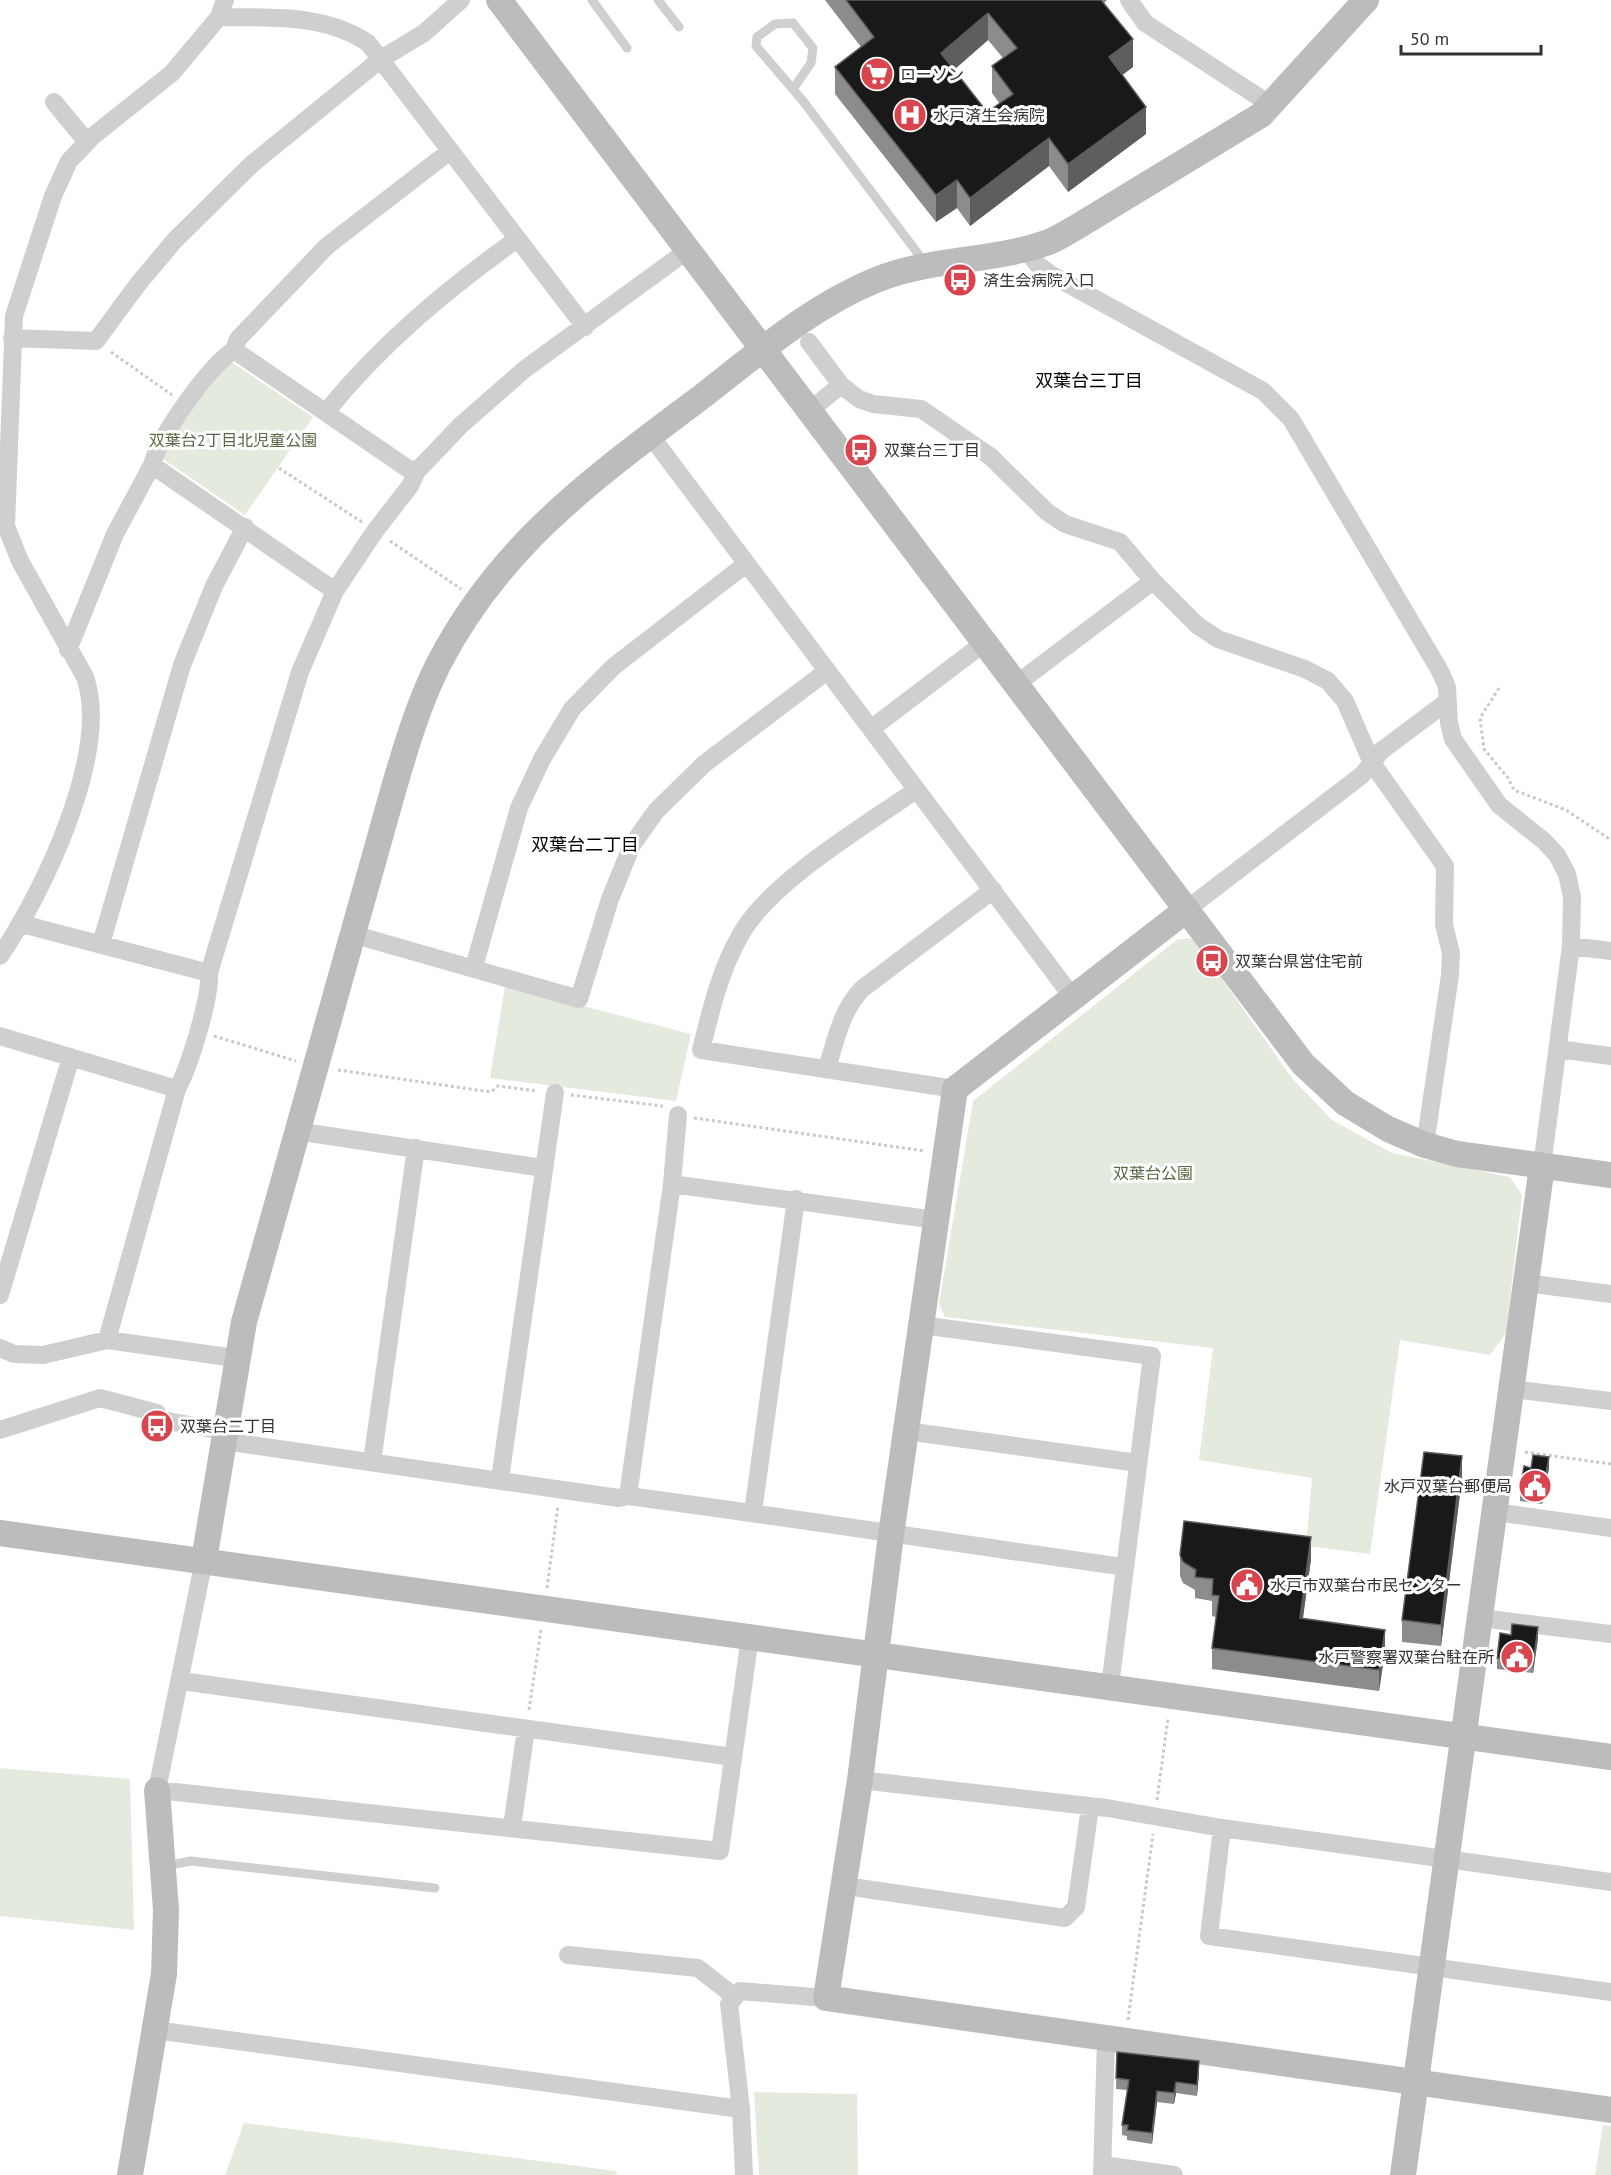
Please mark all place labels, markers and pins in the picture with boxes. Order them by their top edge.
supermarket icon: ローソン [859,56,895,92]
place label: ローソン [900,64,964,84]
hospital icon: 水戸済生会病院 [892,97,928,133]
place label: 水戸済生会病院 [933,105,1045,125]
bus stop icon: 済生会病院入口 [942,262,978,298]
place label: 済生会病院入口 [983,270,1095,290]
bus stop icon: 双葉台三丁目 [843,432,879,468]
place label: 双葉台三丁目 [884,440,980,460]
bus stop icon: 双葉台県営住宅前 [1194,943,1230,979]
place label: 双葉台県営住宅前 [1235,951,1363,971]
bus stop icon: 双葉台二丁目 [139,1408,175,1444]
place label: 双葉台二丁目 [180,1416,276,1436]
public building icon: 水戸双葉台郵便局 [1517,1468,1553,1504]
place label: 水戸双葉台郵便局 [1384,1476,1512,1496]
public building icon: 水戸市双葉台市民センター [1229,1567,1265,1603]
place label: 水戸市双葉台市民センター [1270,1575,1462,1595]
public building icon: 水戸警察署双葉台駐在所 [1499,1639,1535,1675]
place label: 水戸警察署双葉台駐在所 [1318,1647,1494,1667]

